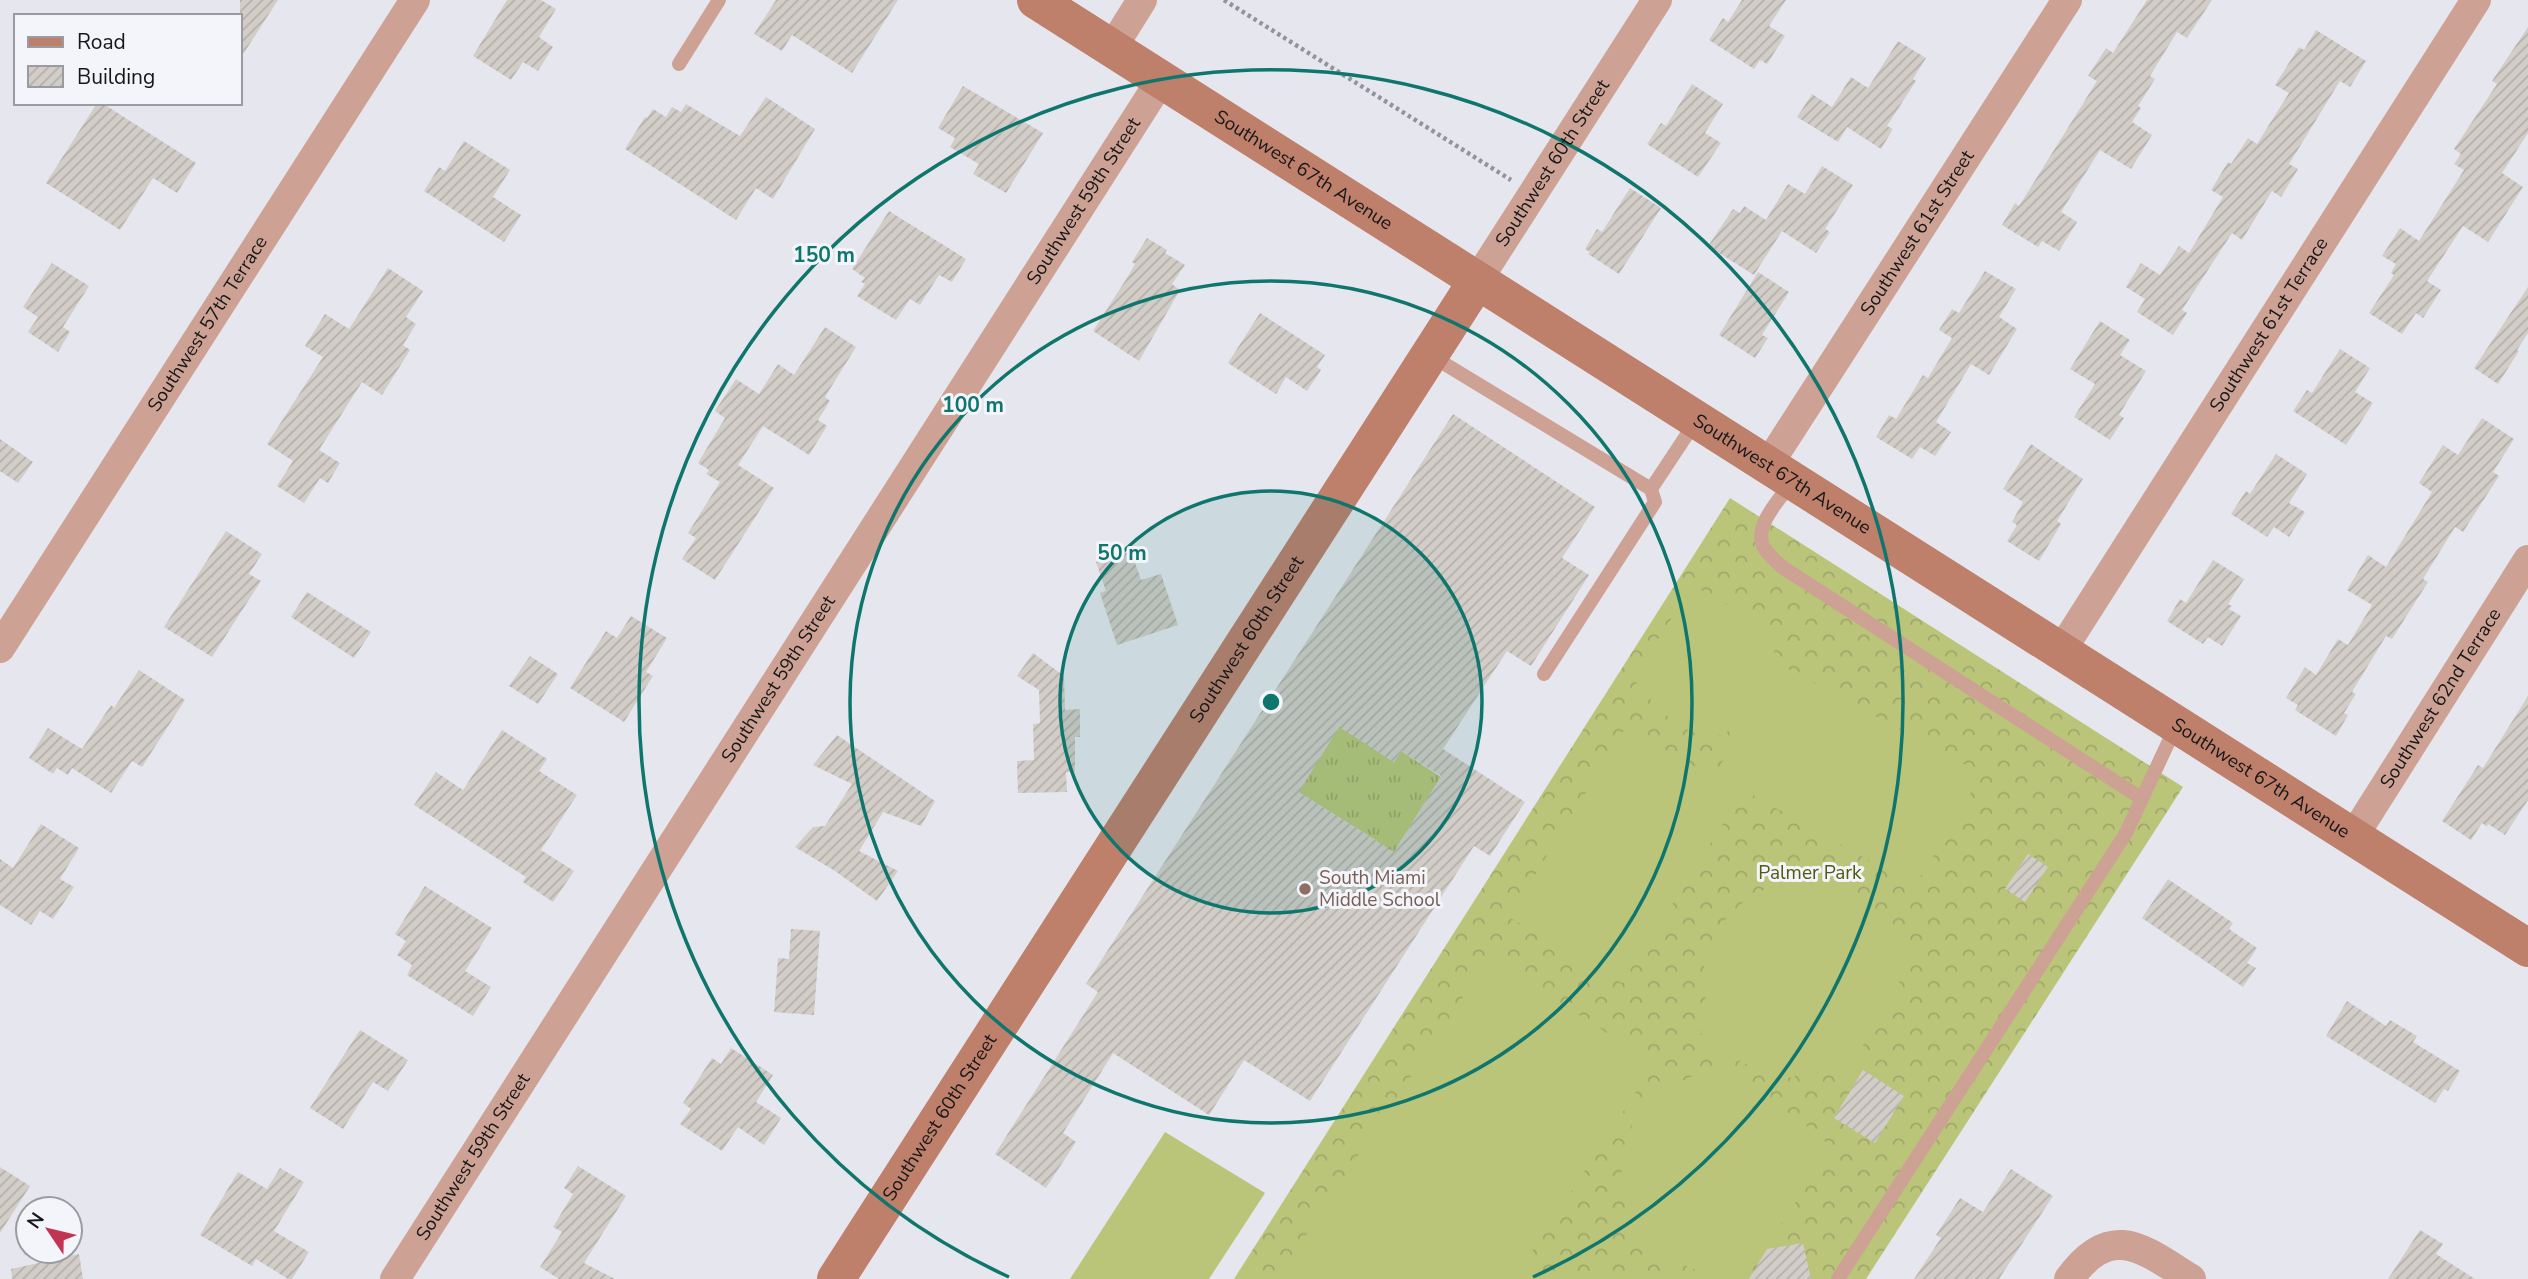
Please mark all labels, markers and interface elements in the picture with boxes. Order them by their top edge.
legend [14,14,242,105]
text: Road [77,28,126,56]
text: Building [77,63,155,91]
street label: Southwest 60th Street [1489,74,1616,252]
street label: Southwest 67th Avenue [1209,104,1398,236]
street label: Southwest 59th Street [1020,112,1147,290]
street label: Southwest 61st Street [1854,145,1980,321]
street label: Southwest 57th Terrace [142,231,274,417]
street label: Southwest 61st Terrace [2204,232,2334,417]
text: 150 m [793,241,855,269]
text: 100 m [942,391,1004,419]
street label: Southwest 67th Avenue [1688,408,1876,540]
text: 50 m [1097,539,1147,567]
street label: Southwest 60th Street [1183,551,1310,728]
street label: Southwest 59th Street [715,590,842,768]
street label: Southwest 62nd Terrace [2374,603,2507,794]
centre of rings [1259,690,1283,714]
street label: Southwest 67th Avenue [2166,712,2355,845]
park label: Palmer Park [1758,860,1862,886]
place label: South Miami Middle School [1319,865,1441,913]
marker: South Miami Middle School [1297,881,1313,897]
street label: Southwest 60th Street [876,1029,1003,1206]
street label: Southwest 59th Street [410,1068,536,1245]
north arrow [14,1195,84,1265]
text: N [21,1208,51,1234]

